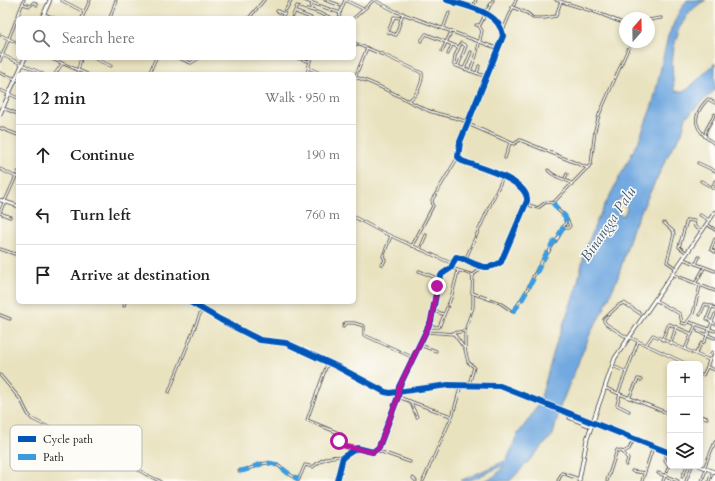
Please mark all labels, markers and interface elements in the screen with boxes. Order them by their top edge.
north arrow [619,12,655,48]
search box [16,16,356,60]
icon: search [30,27,52,49]
text: Search here [62,28,135,48]
text: 12 min [32,87,86,110]
text: Walk · 950 m [265,89,340,107]
icon: ahead [32,144,54,166]
text: Continue [70,145,135,165]
text: 190 m [306,146,340,164]
water label: Binangga Palu [576,182,641,265]
icon: left [32,204,54,226]
text: Turn left [70,205,131,225]
text: 760 m [306,206,340,224]
icon: arrive [32,264,54,286]
text: Arrive at destination [70,265,210,285]
route end [428,277,446,295]
map controls [667,361,703,469]
button: + [667,361,703,397]
button: − [667,397,703,433]
legend [10,425,142,471]
text: Cycle path [43,432,93,447]
route start [330,432,348,450]
button: layers [667,433,703,469]
text: Path [43,450,64,465]

